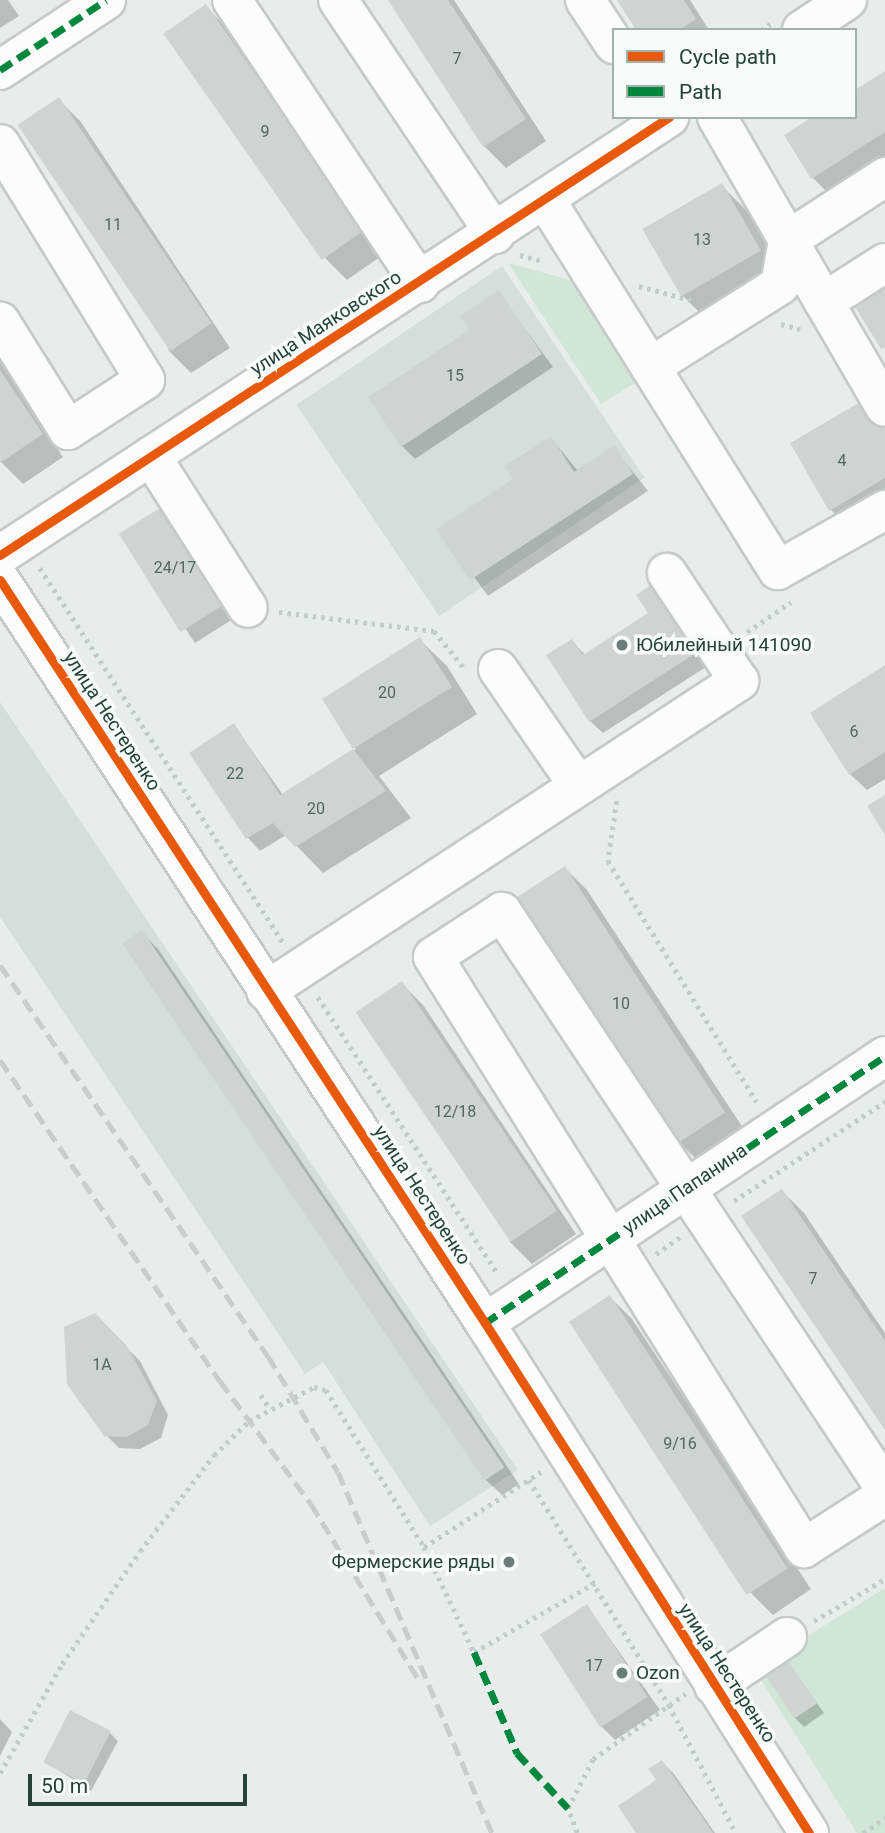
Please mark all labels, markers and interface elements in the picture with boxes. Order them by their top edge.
legend [612,28,857,119]
text: Cycle path [679,45,777,69]
house number: 7 [453,49,461,69]
text: Path [679,80,722,104]
house number: 9 [261,122,269,142]
house number: 11 [104,215,122,235]
house number: 13 [693,230,711,250]
street label: улица Маяковского [246,266,406,380]
house number: 15 [446,366,464,386]
house number: 4 [838,451,846,471]
house number: 24/17 [154,558,196,578]
place label: Юбилейный 141090 [636,634,812,656]
marker: Юбилейный 141090 [614,637,630,653]
street label: улица Нестеренко [58,647,166,795]
house number: 20 [378,683,396,703]
house number: 6 [850,722,858,742]
house number: 22 [226,764,244,784]
house number: 20 [307,799,325,819]
house number: 10 [612,994,630,1014]
house number: 12/18 [434,1102,476,1122]
street label: улица Нестеренко [368,1121,476,1269]
street label: улица Папанина [618,1139,752,1239]
house number: 7 [809,1269,817,1289]
house number: 1А [92,1355,112,1375]
house number: 9/16 [663,1434,697,1454]
place label: Фермерские ряды [331,1551,495,1573]
marker: Фермерские ряды [501,1554,517,1570]
street label: улица Нестеренко [673,1599,781,1747]
house number: 17 [585,1656,603,1676]
place label: Ozon [636,1662,680,1684]
marker: Ozon [614,1665,630,1681]
scale bar [32,1759,250,1803]
text: 50 m [41,1774,88,1798]

